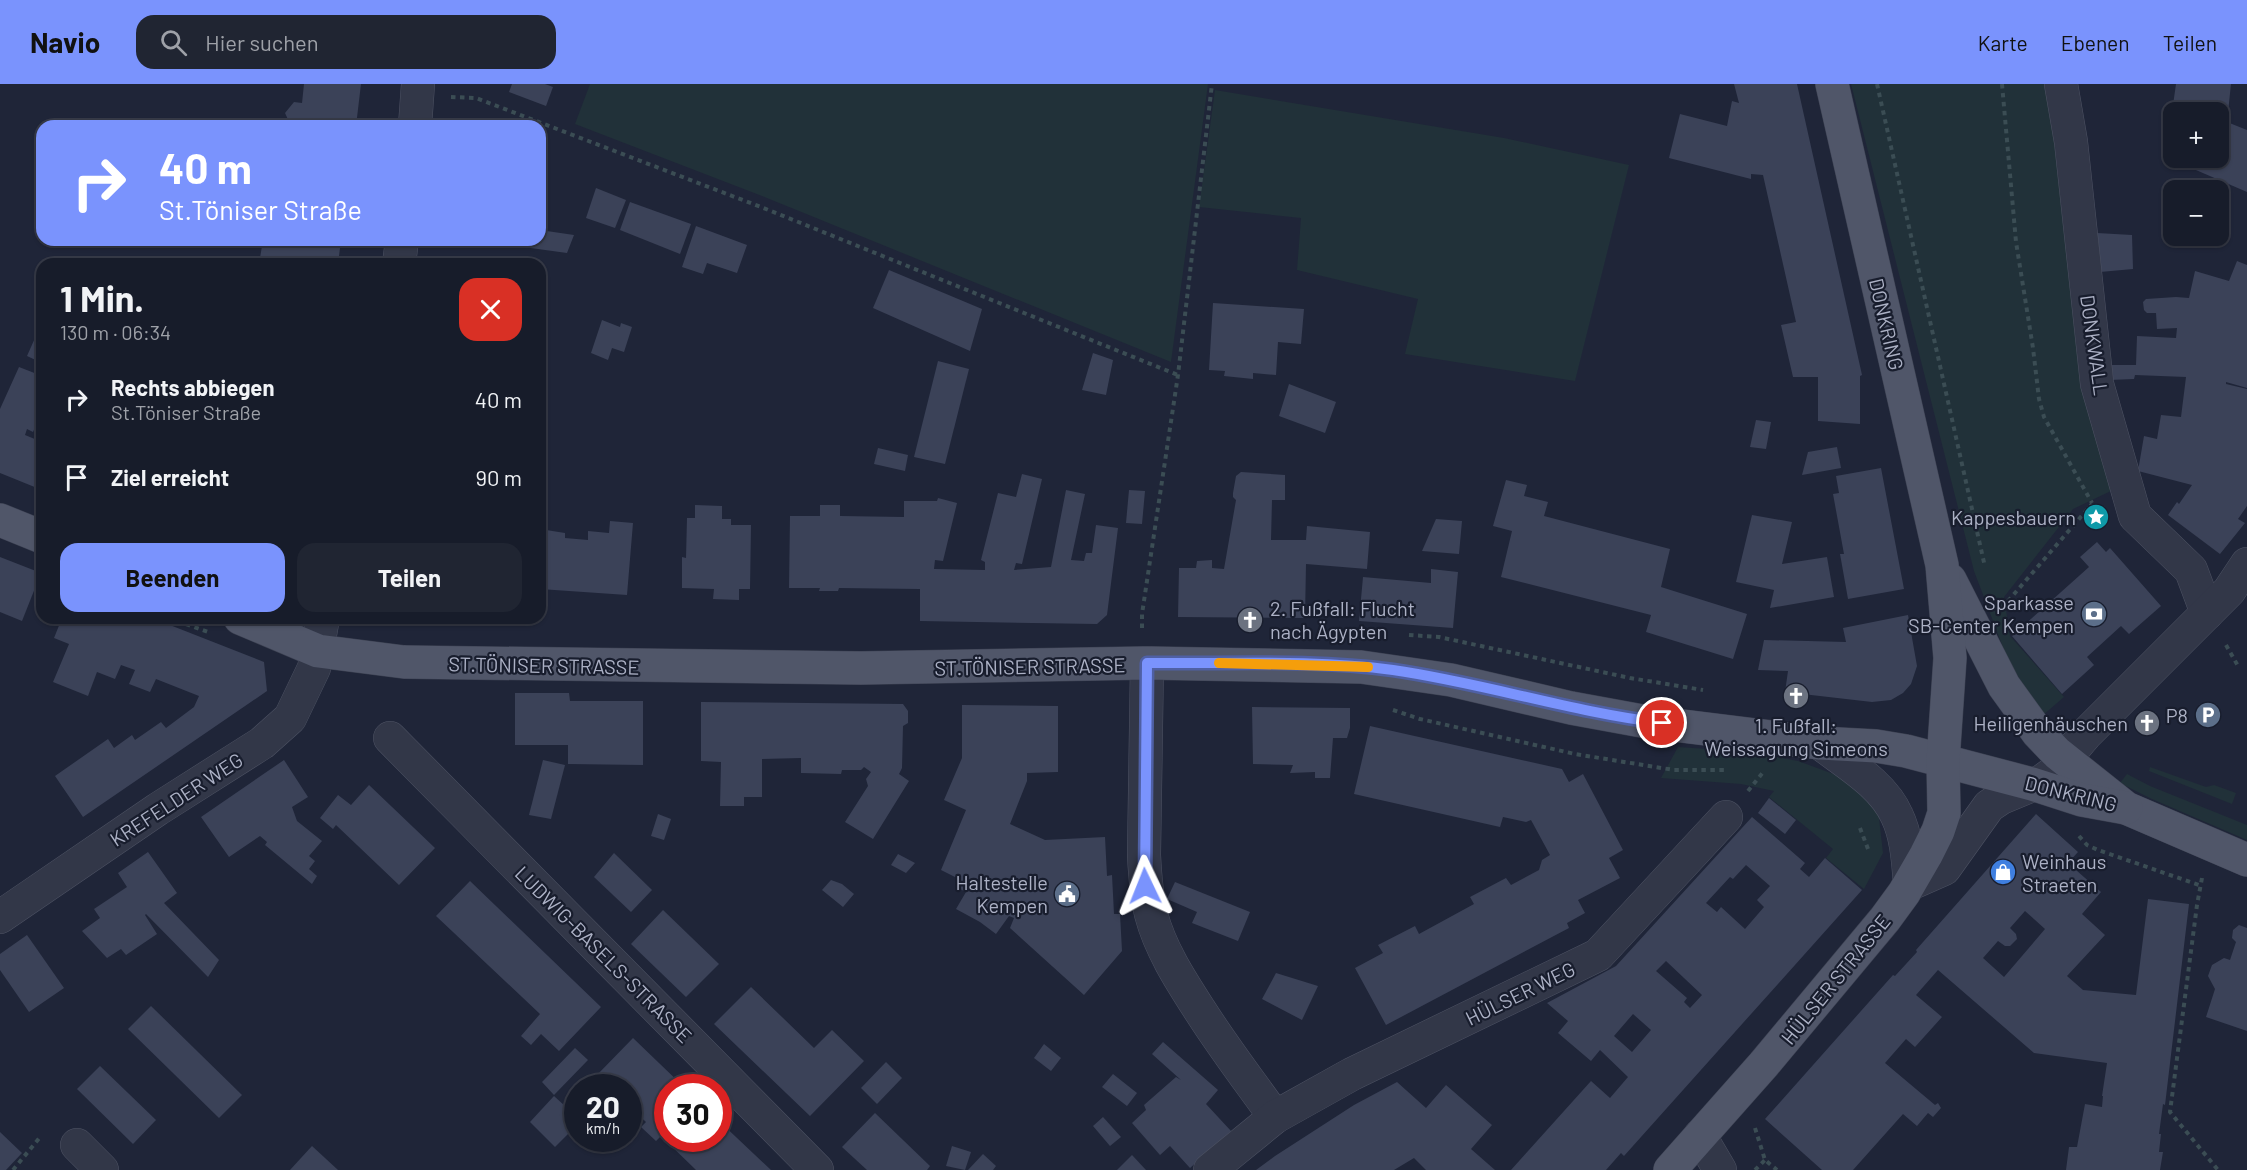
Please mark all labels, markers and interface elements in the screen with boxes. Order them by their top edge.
search box [136,15,556,69]
text: Navio [30,25,100,59]
icon: search [157,26,190,59]
text: Hier suchen [205,29,319,55]
text: Karte [1978,30,2028,55]
text: Ebenen [2061,30,2130,55]
text: Teilen [2163,30,2217,55]
map controls [2163,102,2229,246]
button: + [2163,102,2229,168]
text: 40 m [159,142,252,192]
icon: right [60,144,138,222]
button: − [2163,180,2229,246]
text: St.Töniser Straße [159,193,362,225]
text: 1 Min. [60,276,144,319]
street label: DONKRING [1865,276,1909,372]
button: close [459,278,522,341]
street label: DONKWALL [2076,293,2114,397]
text: 130 m · 06:34 [60,320,171,344]
text: Rechts abbiegen [111,374,274,400]
icon: right [60,383,93,416]
text: 40 m [475,386,522,412]
text: St.Töniser Straße [111,400,261,424]
icon: arrive [60,461,93,494]
text: Ziel erreicht [111,464,229,490]
text: 90 m [476,464,522,490]
place icon: Kappesbauern [2081,502,2111,532]
place label: Kappesbauern [1951,505,2076,529]
button: Beenden [60,543,285,612]
button: Teilen [297,543,522,612]
place label: Sparkasse SB-Center Kempen [1908,590,2074,637]
place label: 2. Fußfall: Flucht nach Ägypten [1270,596,1415,643]
bank icon: Sparkasse SB-Center Kempen [2079,599,2109,629]
church icon: 2. Fußfall: Flucht nach Ägypten [1235,605,1265,635]
street label: ST.TÖNISER STRASSE [448,651,640,679]
street label: ST.TÖNISER STRASSE [934,652,1126,680]
church icon: 1. Fußfall: Weissagung Simeons [1781,681,1811,711]
pin [1636,697,1687,748]
parking icon: P8 [2193,700,2223,730]
place label: P8 [2166,703,2188,727]
icon: arrive [1645,706,1678,739]
church icon: Heiligenhäuschen [2132,708,2162,738]
place label: Heiligenhäuschen [1974,711,2128,735]
place label: 1. Fußfall: Weissagung Simeons [1704,713,1888,760]
street label: KREFELDER WEG [105,747,247,851]
street label: DONKRING [2023,770,2119,816]
place label: Weinhaus Straeten [2022,849,2106,896]
position arrow [1113,854,1177,918]
shop icon: Weinhaus Straeten [1988,857,2018,887]
street label: LUDWIG-BASELS-STRASSE [511,861,697,1047]
place label: Haltestelle Kempen [956,870,1048,917]
public building icon: Haltestelle Kempen [1052,879,1082,909]
street label: HÜLSER STRASSE [1775,909,1895,1049]
street label: HÜLSER WEG [1461,956,1579,1030]
speed limit sign: 30 [654,1074,732,1152]
text: 20 [586,1088,620,1124]
text: km/h [586,1119,620,1137]

